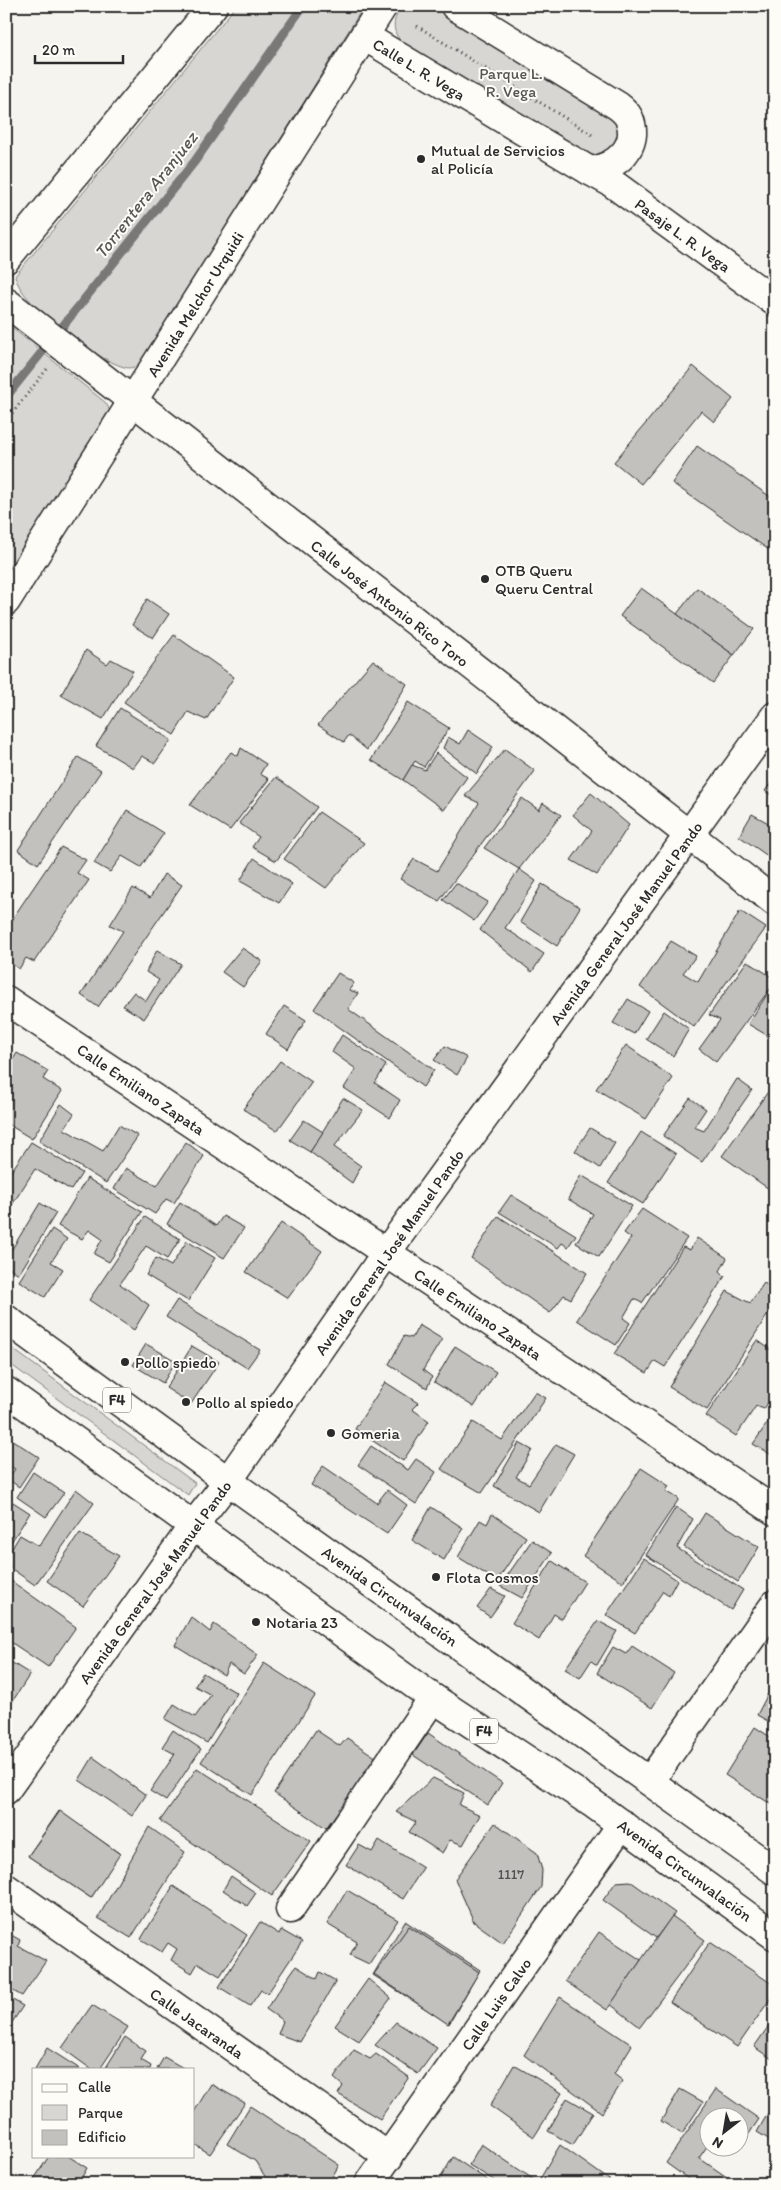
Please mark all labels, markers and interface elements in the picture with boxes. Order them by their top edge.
scale bar [35,32,122,64]
street label: Calle L. R. Vega [369,34,468,105]
text: 20 m [42,41,76,59]
park label: Parque L. R. Vega [479,64,543,101]
water label: Torrentera Aranjuez [90,126,203,263]
place label: Mutual de Servicios al Policía [431,141,565,178]
marker: Mutual de Servicios al Policía [415,153,427,165]
street label: Pasaje L. R. Vega [631,194,734,276]
street label: Avenida Melchor Urquidi [143,228,248,380]
street label: Calle José Antonio Rico Toro [307,536,473,671]
place label: OTB Queru Queru Central [495,561,594,598]
marker: OTB Queru Queru Central [479,573,491,585]
street label: Avenida General José Manuel Pando [546,818,707,1029]
street label: Calle Emiliano Zapata [73,1040,209,1140]
street label: Avenida General José Manuel Pando [311,1146,468,1359]
street label: Calle Emiliano Zapata [410,1265,546,1365]
place label: Pollo spiedo [135,1353,217,1372]
marker: Pollo spiedo [119,1356,131,1368]
road number: F4 [103,1388,131,1412]
place label: Pollo al spiedo [196,1393,294,1412]
marker: Pollo al spiedo [180,1396,192,1408]
place label: Gomeria [341,1424,400,1443]
marker: Gomeria [325,1427,337,1439]
street label: Avenida General José Manuel Pando [75,1477,236,1688]
street label: Avenida Circunvalación [318,1542,461,1651]
place label: Flota Cosmos [446,1568,539,1587]
marker: Flota Cosmos [430,1571,442,1583]
place label: Notaria 23 [266,1613,338,1632]
marker: Notaria 23 [250,1616,262,1628]
road number: F4 [470,1718,498,1744]
street label: Avenida Circunvalación [614,1815,756,1926]
house number: 1117 [498,1866,524,1883]
street label: Calle Luis Calvo [457,1954,535,2054]
street label: Calle Jacaranda [146,1984,248,2063]
legend [32,2068,195,2158]
text: Calle [78,2078,111,2096]
text: Parque [78,2104,123,2122]
north arrow [698,2108,748,2158]
text: Edificio [78,2128,126,2146]
text: N [709,2133,726,2152]

